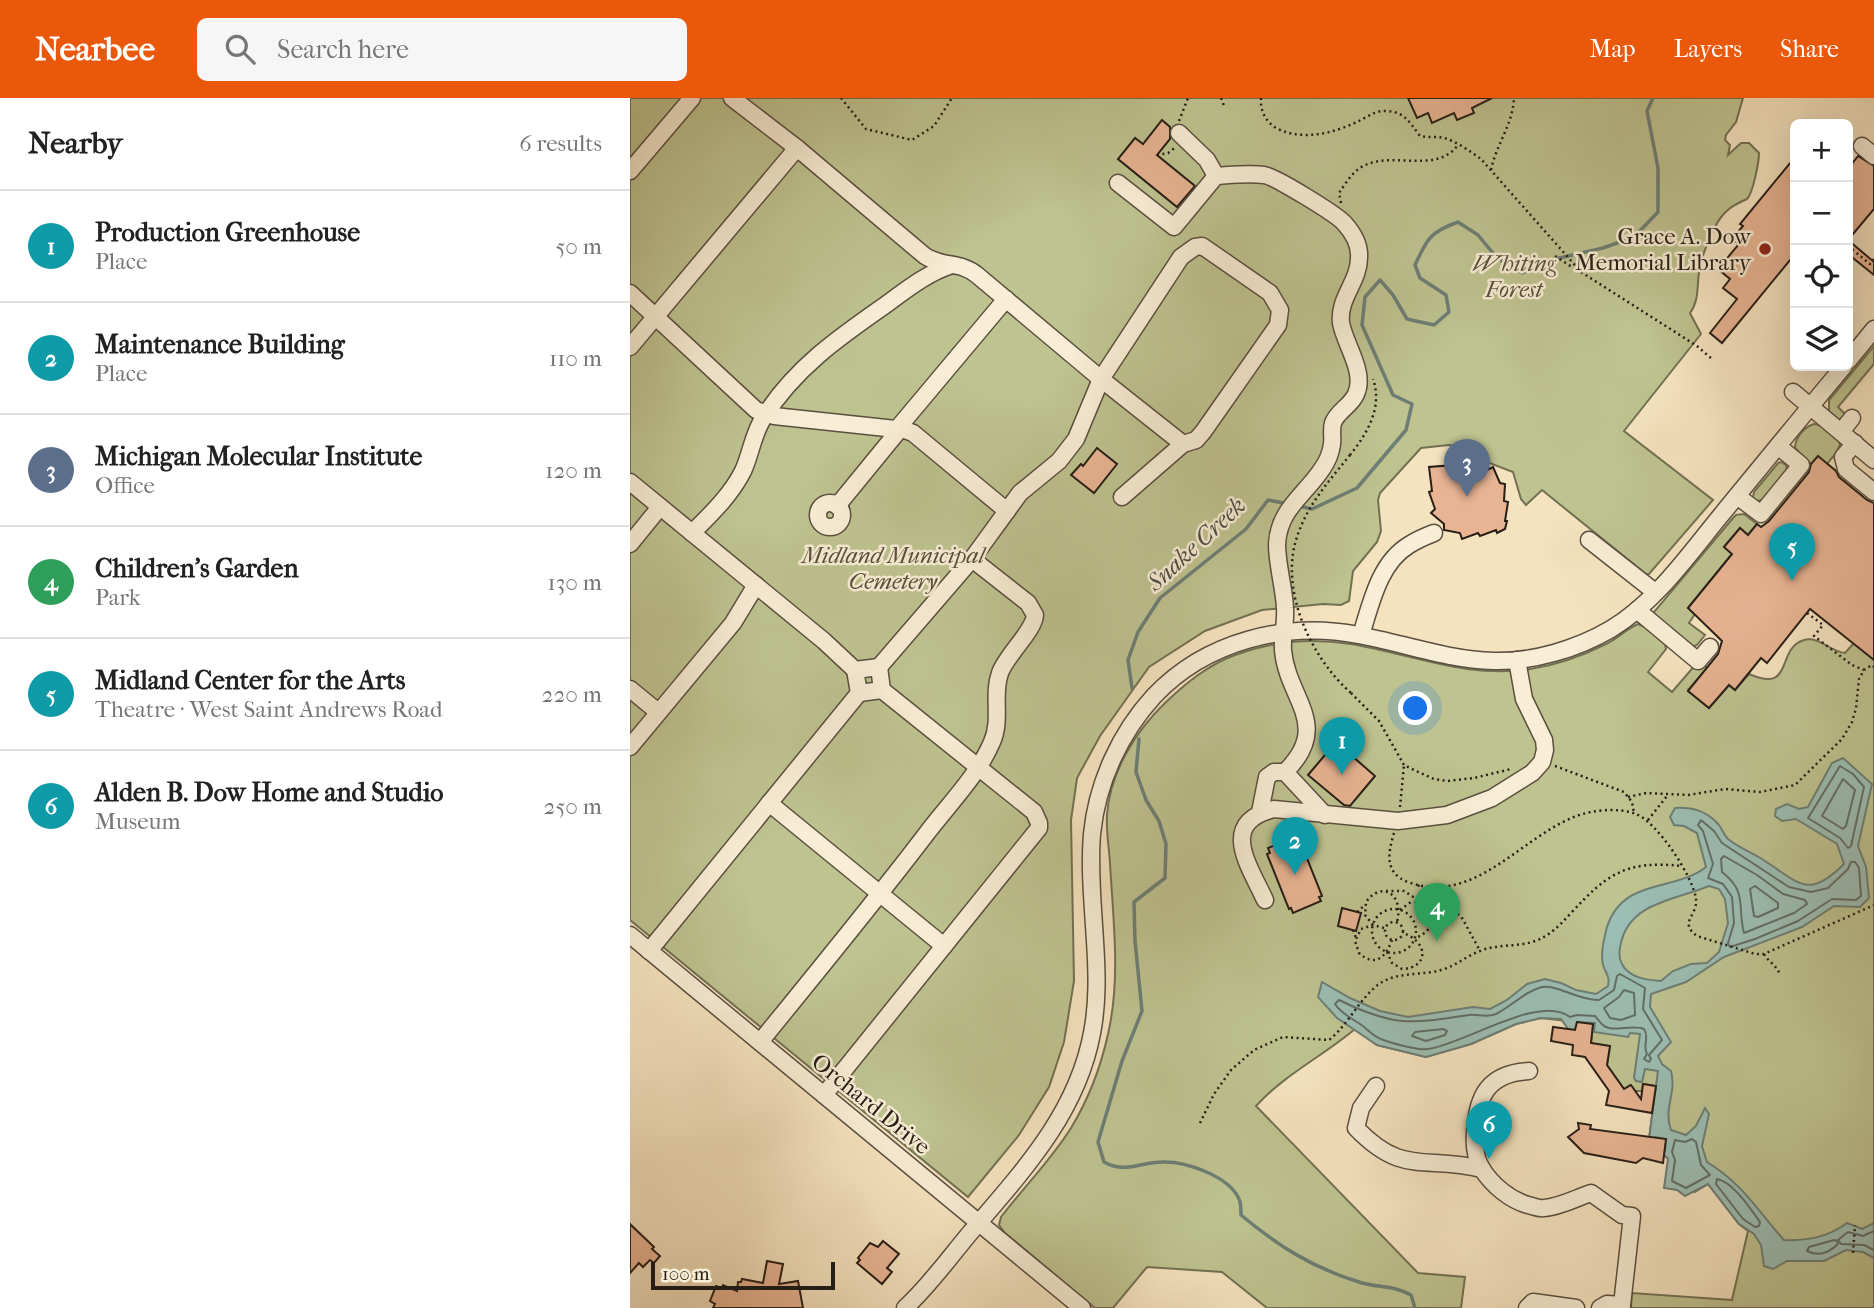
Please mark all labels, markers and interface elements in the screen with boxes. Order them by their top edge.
search box [197,18,687,81]
text: Nearbee [35,30,155,69]
icon: search [221,30,259,68]
text: Search here [277,34,409,65]
text: Map [1590,35,1636,63]
text: Layers [1674,35,1742,63]
text: Share [1780,35,1839,63]
map controls [1790,119,1853,371]
button: + [1790,119,1853,182]
text: Nearby [28,126,123,161]
text: 6 results [519,130,602,157]
button: − [1790,182,1853,245]
text: Production Greenhouse [95,217,360,248]
place label: Grace A. Dow Memorial Library [1575,223,1752,276]
text: 1 [47,233,55,260]
text: 50 m [555,233,602,260]
marker: Grace A. Dow Memorial Library [1757,241,1773,257]
button: locate [1790,245,1853,308]
text: Place [95,248,147,275]
park label: Whiting Forest [1472,250,1557,303]
button: layers [1790,308,1853,371]
text: Maintenance Building [95,329,345,360]
text: 2 [45,345,57,372]
text: 110 m [549,345,602,372]
text: Place [95,360,147,387]
pin: 3 [1444,439,1490,497]
text: Michigan Molecular Institute [95,441,422,472]
text: 3 [46,457,56,484]
text: 120 m [545,457,602,484]
text: Office [95,472,155,499]
water label: Snake Creek [1140,491,1251,597]
pin: 5 [1769,523,1815,581]
park label: Midland Municipal Cemetery [800,542,987,595]
text: Children's Garden [95,553,299,584]
text: 4 [44,569,58,596]
text: 130 m [548,569,602,596]
text: Park [95,584,141,611]
text: Midland Center for the Arts [95,665,405,696]
text: 5 [46,681,56,708]
text: 220 m [542,681,602,708]
your location [1398,691,1432,725]
text: Theatre · West Saint Andrews Road [95,696,443,723]
pin: 1 [1319,717,1365,775]
text: Alden B. Dow Home and Studio [95,777,443,808]
text: 6 [45,793,57,820]
text: 250 m [544,793,602,820]
text: Museum [95,808,181,835]
pin: 2 [1272,817,1318,875]
pin: 4 [1414,883,1460,941]
street label: Orchard Drive [806,1048,936,1160]
pin: 6 [1466,1101,1512,1159]
scale bar [651,1259,835,1291]
text: 100 m [662,1263,710,1285]

